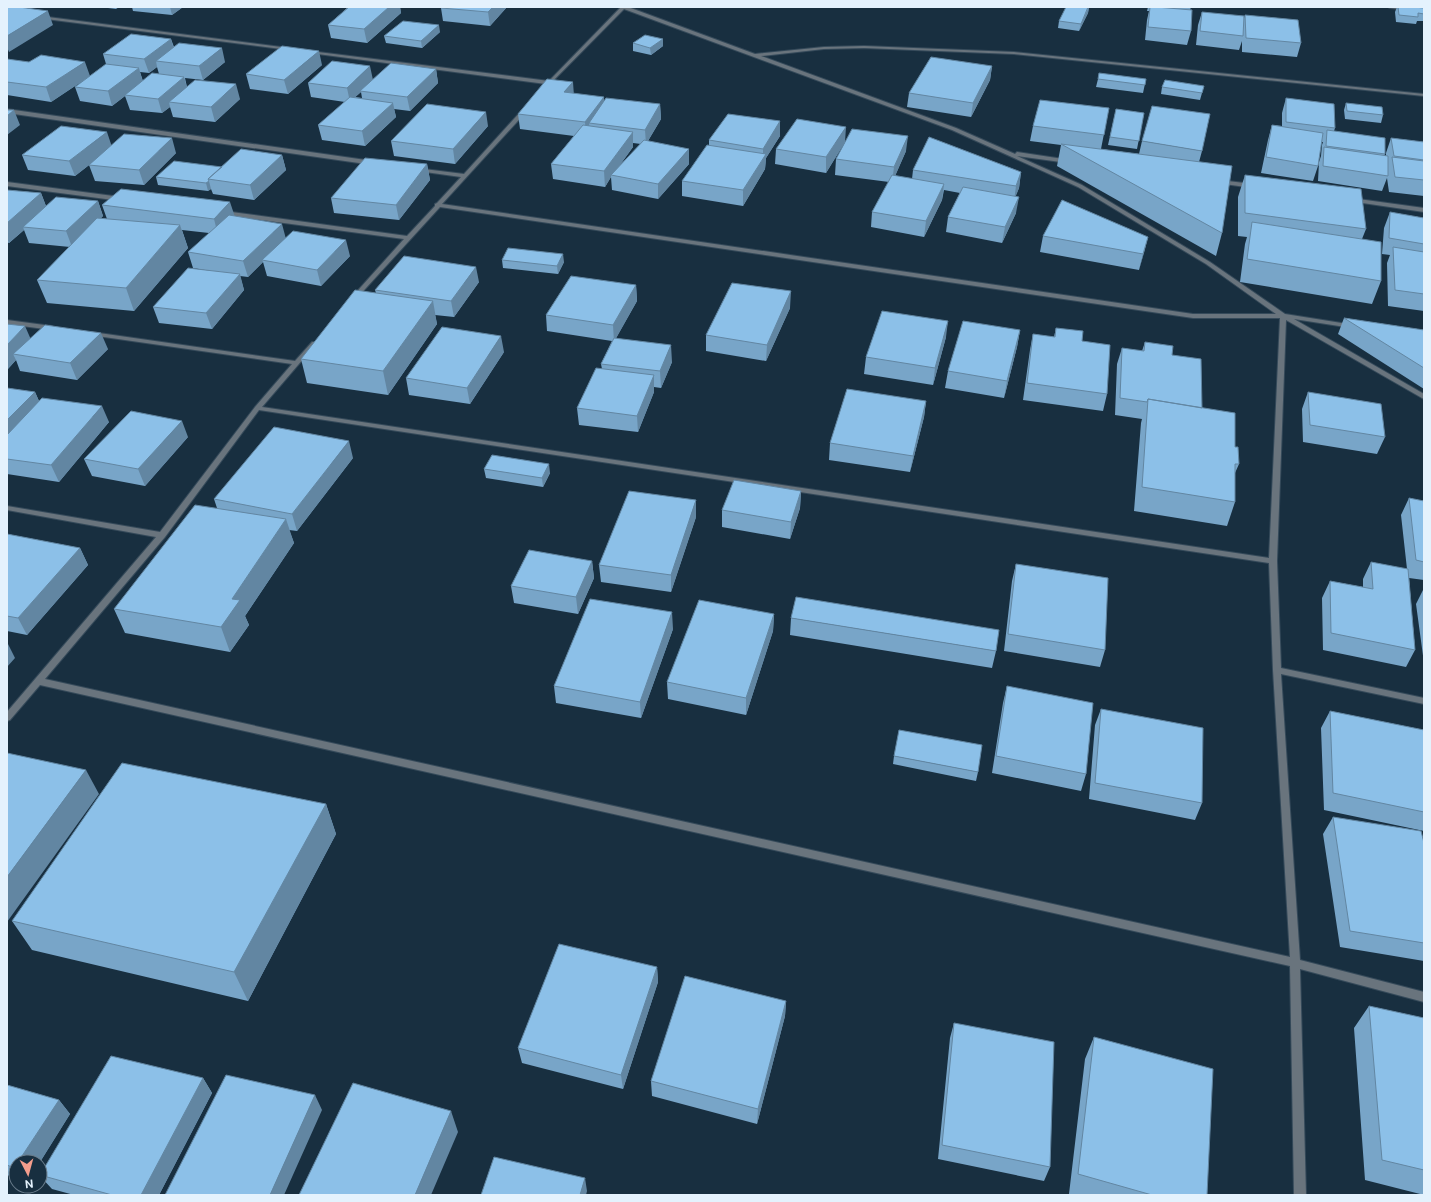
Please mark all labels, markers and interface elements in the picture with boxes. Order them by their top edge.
north arrow [8,1154,48,1194]
text: N [24,1178,34,1190]

